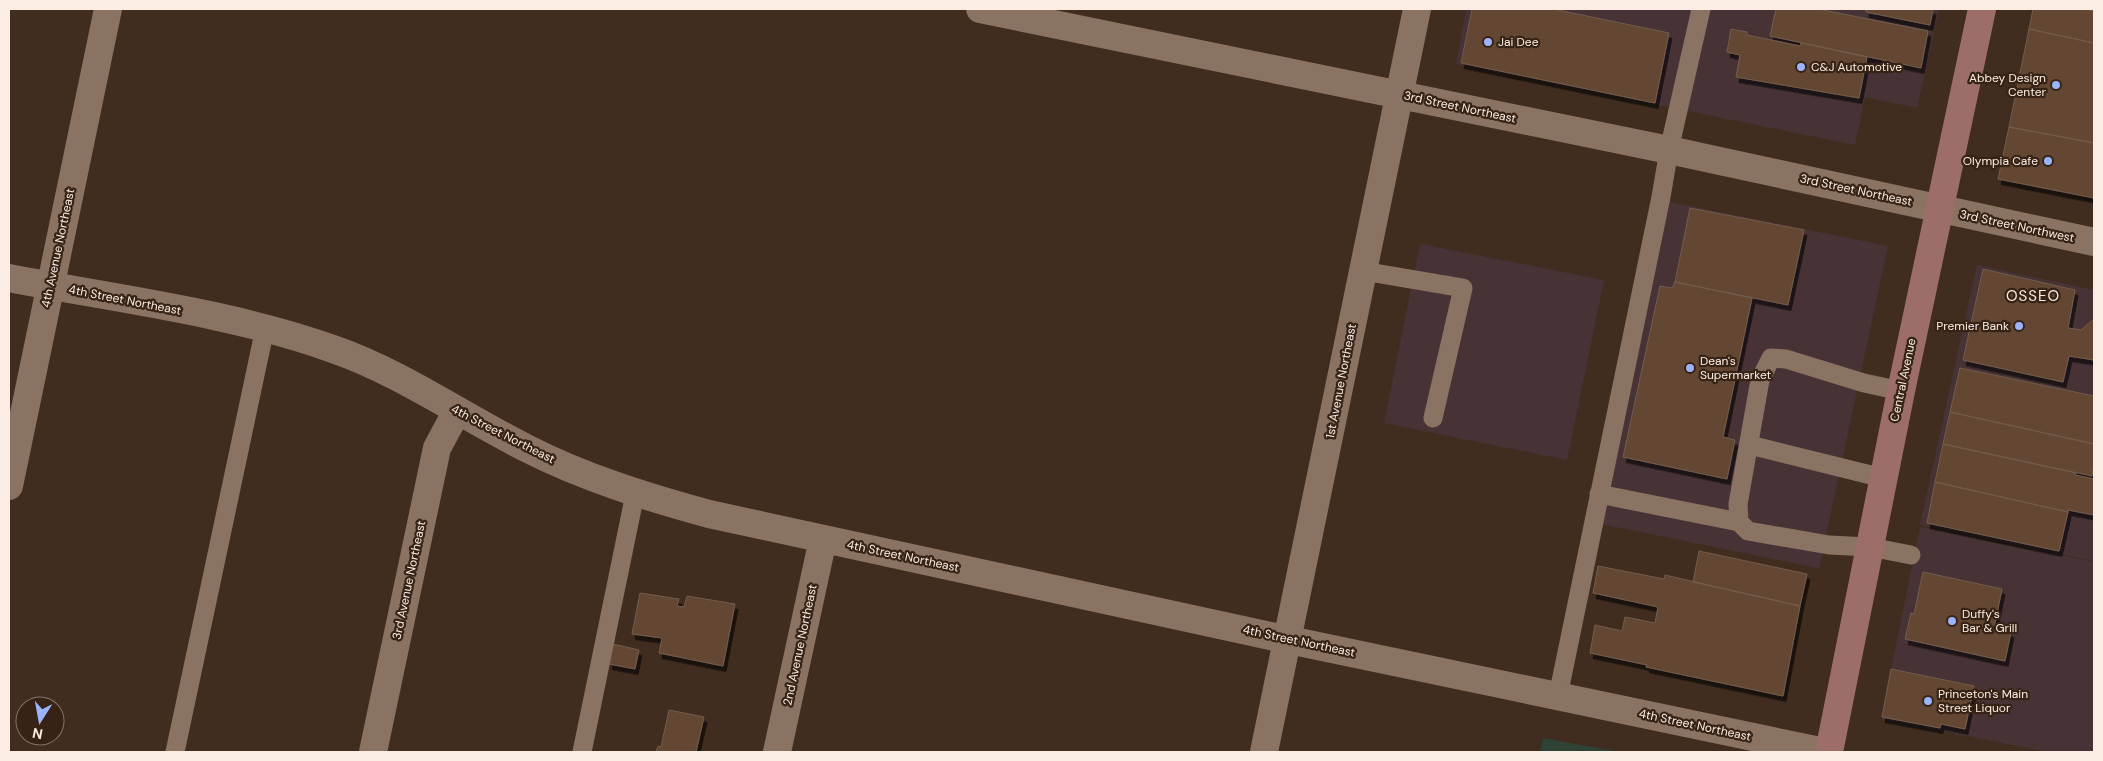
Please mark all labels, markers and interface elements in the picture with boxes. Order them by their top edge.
place label: Jai Dee [1498,34,1539,50]
marker: Jai Dee [1482,36,1494,48]
place label: C&J Automotive [1811,59,1902,75]
marker: C&J Automotive [1795,61,1807,73]
place label: Abbey Design Center [1969,70,2047,100]
marker: Abbey Design Center [2050,79,2062,91]
street label: 3rd Street Northeast [1402,87,1518,127]
place label: Olympia Cafe [1963,153,2038,169]
marker: Olympia Cafe [2042,155,2054,167]
street label: 3rd Street Northeast [1798,170,1914,210]
street label: 4th Avenue Northeast [38,187,78,309]
street label: 3rd Street Northwest [1958,206,2076,246]
street label: 4th Street Northeast [67,281,183,319]
district label: OSSEO [2006,286,2060,306]
place label: Premier Bank [1936,318,2009,334]
marker: Premier Bank [2013,320,2025,332]
street label: 1st Avenue Northeast [1322,322,1360,440]
street label: Central Avenue [1886,337,1920,423]
place label: Dean's Supermarket [1700,353,1771,383]
marker: Dean's Supermarket [1684,362,1696,374]
street label: 4th Street Northeast [448,401,558,467]
street label: 3rd Avenue Northeast [389,519,429,641]
street label: 4th Street Northeast [845,536,961,576]
street label: 2nd Avenue Northeast [779,583,821,707]
place label: Duffy's Bar & Grill [1962,606,2017,636]
marker: Duffy's Bar & Grill [1946,615,1958,627]
street label: 4th Street Northeast [1241,621,1357,661]
place label: Princeton's Main Street Liquor [1938,686,2028,716]
marker: Princeton's Main Street Liquor [1922,695,1934,707]
north arrow [15,696,65,746]
street label: 4th Street Northeast [1637,705,1753,745]
text: N [31,724,44,744]

